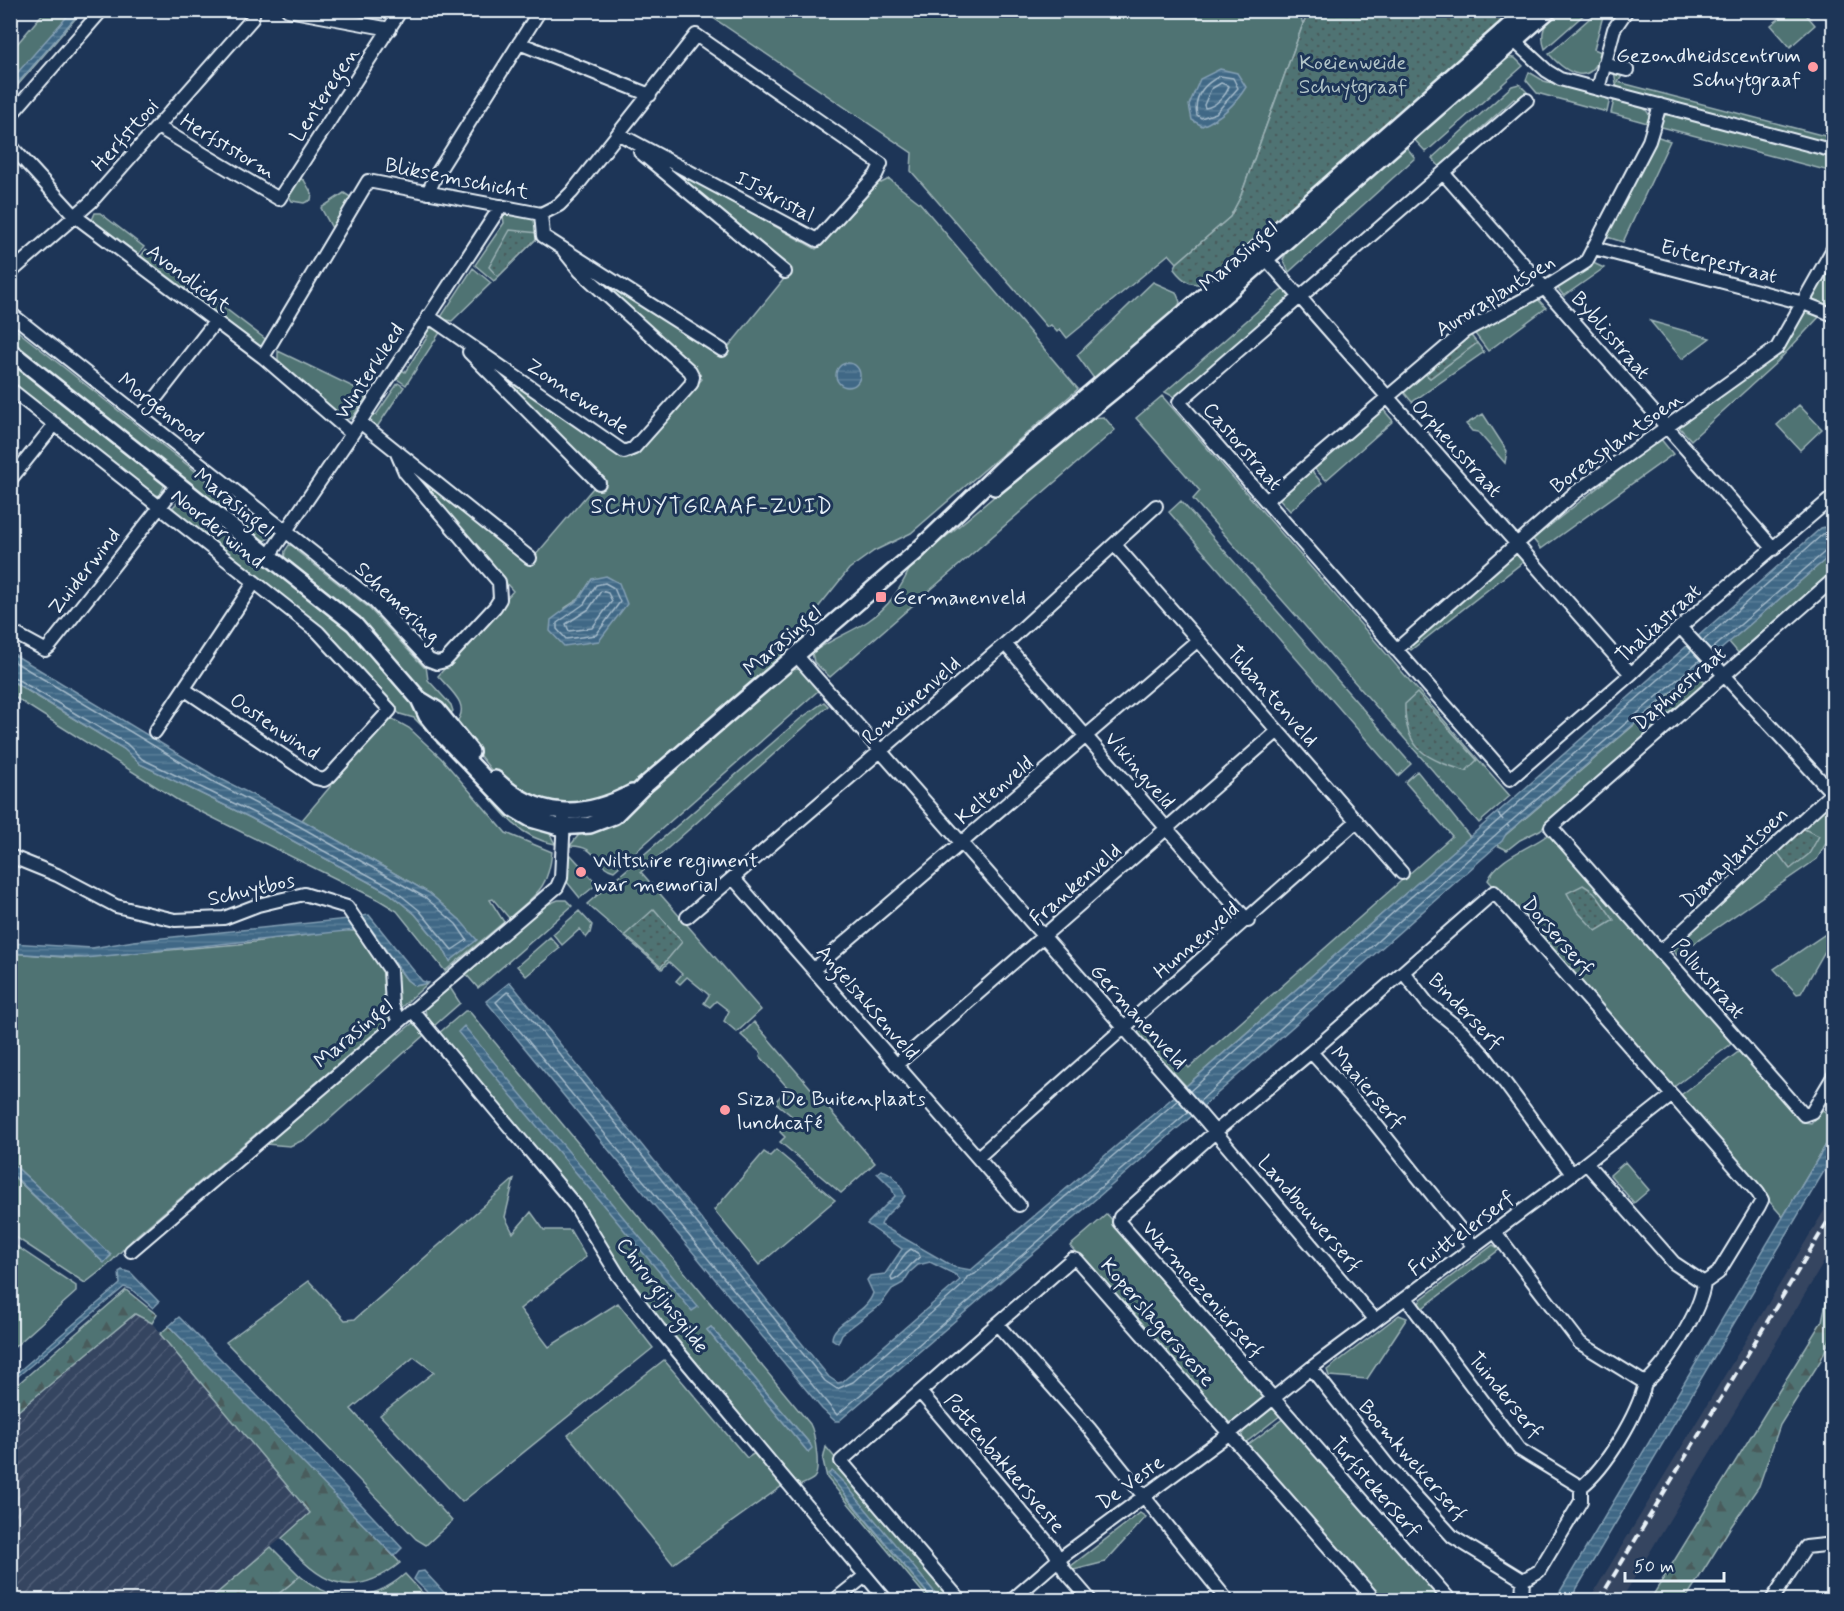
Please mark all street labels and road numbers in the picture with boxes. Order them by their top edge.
street label: Lenteregen [284,41,368,149]
street label: Herfsttooi [86,93,166,178]
street label: Herfststorm [175,107,280,186]
street label: Bliksemschicht [382,151,532,207]
street label: IJskristal [730,164,819,229]
street label: Marasingel [1193,215,1285,300]
street label: Euterpestraat [1657,233,1780,291]
street label: Avondlicht [140,238,237,320]
street label: Auroraplantsoen [1430,248,1561,344]
street label: Byblisstraat [1564,286,1656,386]
street label: Winterkleed [328,318,411,425]
street label: Zonnewende [520,352,635,442]
street label: Morgenrood [111,366,209,452]
street label: Boreasplantsoen [1545,385,1689,500]
street label: Orpheusstraat [1404,393,1508,504]
street label: Castorstraat [1196,396,1289,497]
street label: Marasingel [186,462,279,545]
street label: Noorderwind [165,482,270,575]
street label: Zuiderwind [42,522,128,621]
street label: Schemering [348,556,446,650]
street label: Thaliastraat [1610,578,1708,670]
street label: Marasingel [737,599,829,684]
street label: Tubantenveld [1220,640,1324,753]
street label: Daphnestraat [1627,640,1733,737]
street label: Romeinenveld [856,650,967,752]
street label: Oostenwind [224,686,325,767]
street label: Vikingveld [1098,726,1181,816]
street label: Keltenveld [950,750,1040,832]
street label: Dianaplantsoen [1675,801,1795,915]
street label: Frankenveld [1024,837,1128,933]
street label: Schuytbos [205,866,298,914]
street label: Dorserserf [1515,891,1600,982]
street label: Hunnenveld [1148,896,1246,986]
street label: Polluxstraat [1665,932,1751,1025]
street label: Angelsaksenveld [808,939,925,1068]
street label: Germanenveld [1083,958,1193,1075]
street label: Binderserf [1421,967,1509,1056]
street label: Marasingel [308,992,401,1077]
street label: Maaierserf [1323,1040,1411,1135]
street label: Landbouwerserf [1251,1149,1368,1278]
street label: Fruittelerserf [1402,1184,1521,1283]
street label: Warmoezenierserf [1135,1215,1270,1364]
street label: Chirurgijnsgilde [608,1232,715,1361]
street label: Koperslagersveste [1093,1252,1221,1394]
street label: Tuinderserf [1462,1346,1549,1445]
street label: Pottenbakkersveste [937,1388,1071,1540]
street label: Boomkwekerserf [1352,1394,1473,1527]
street label: Turfstekerserf [1323,1431,1427,1544]
street label: De Veste [1091,1449,1170,1517]

